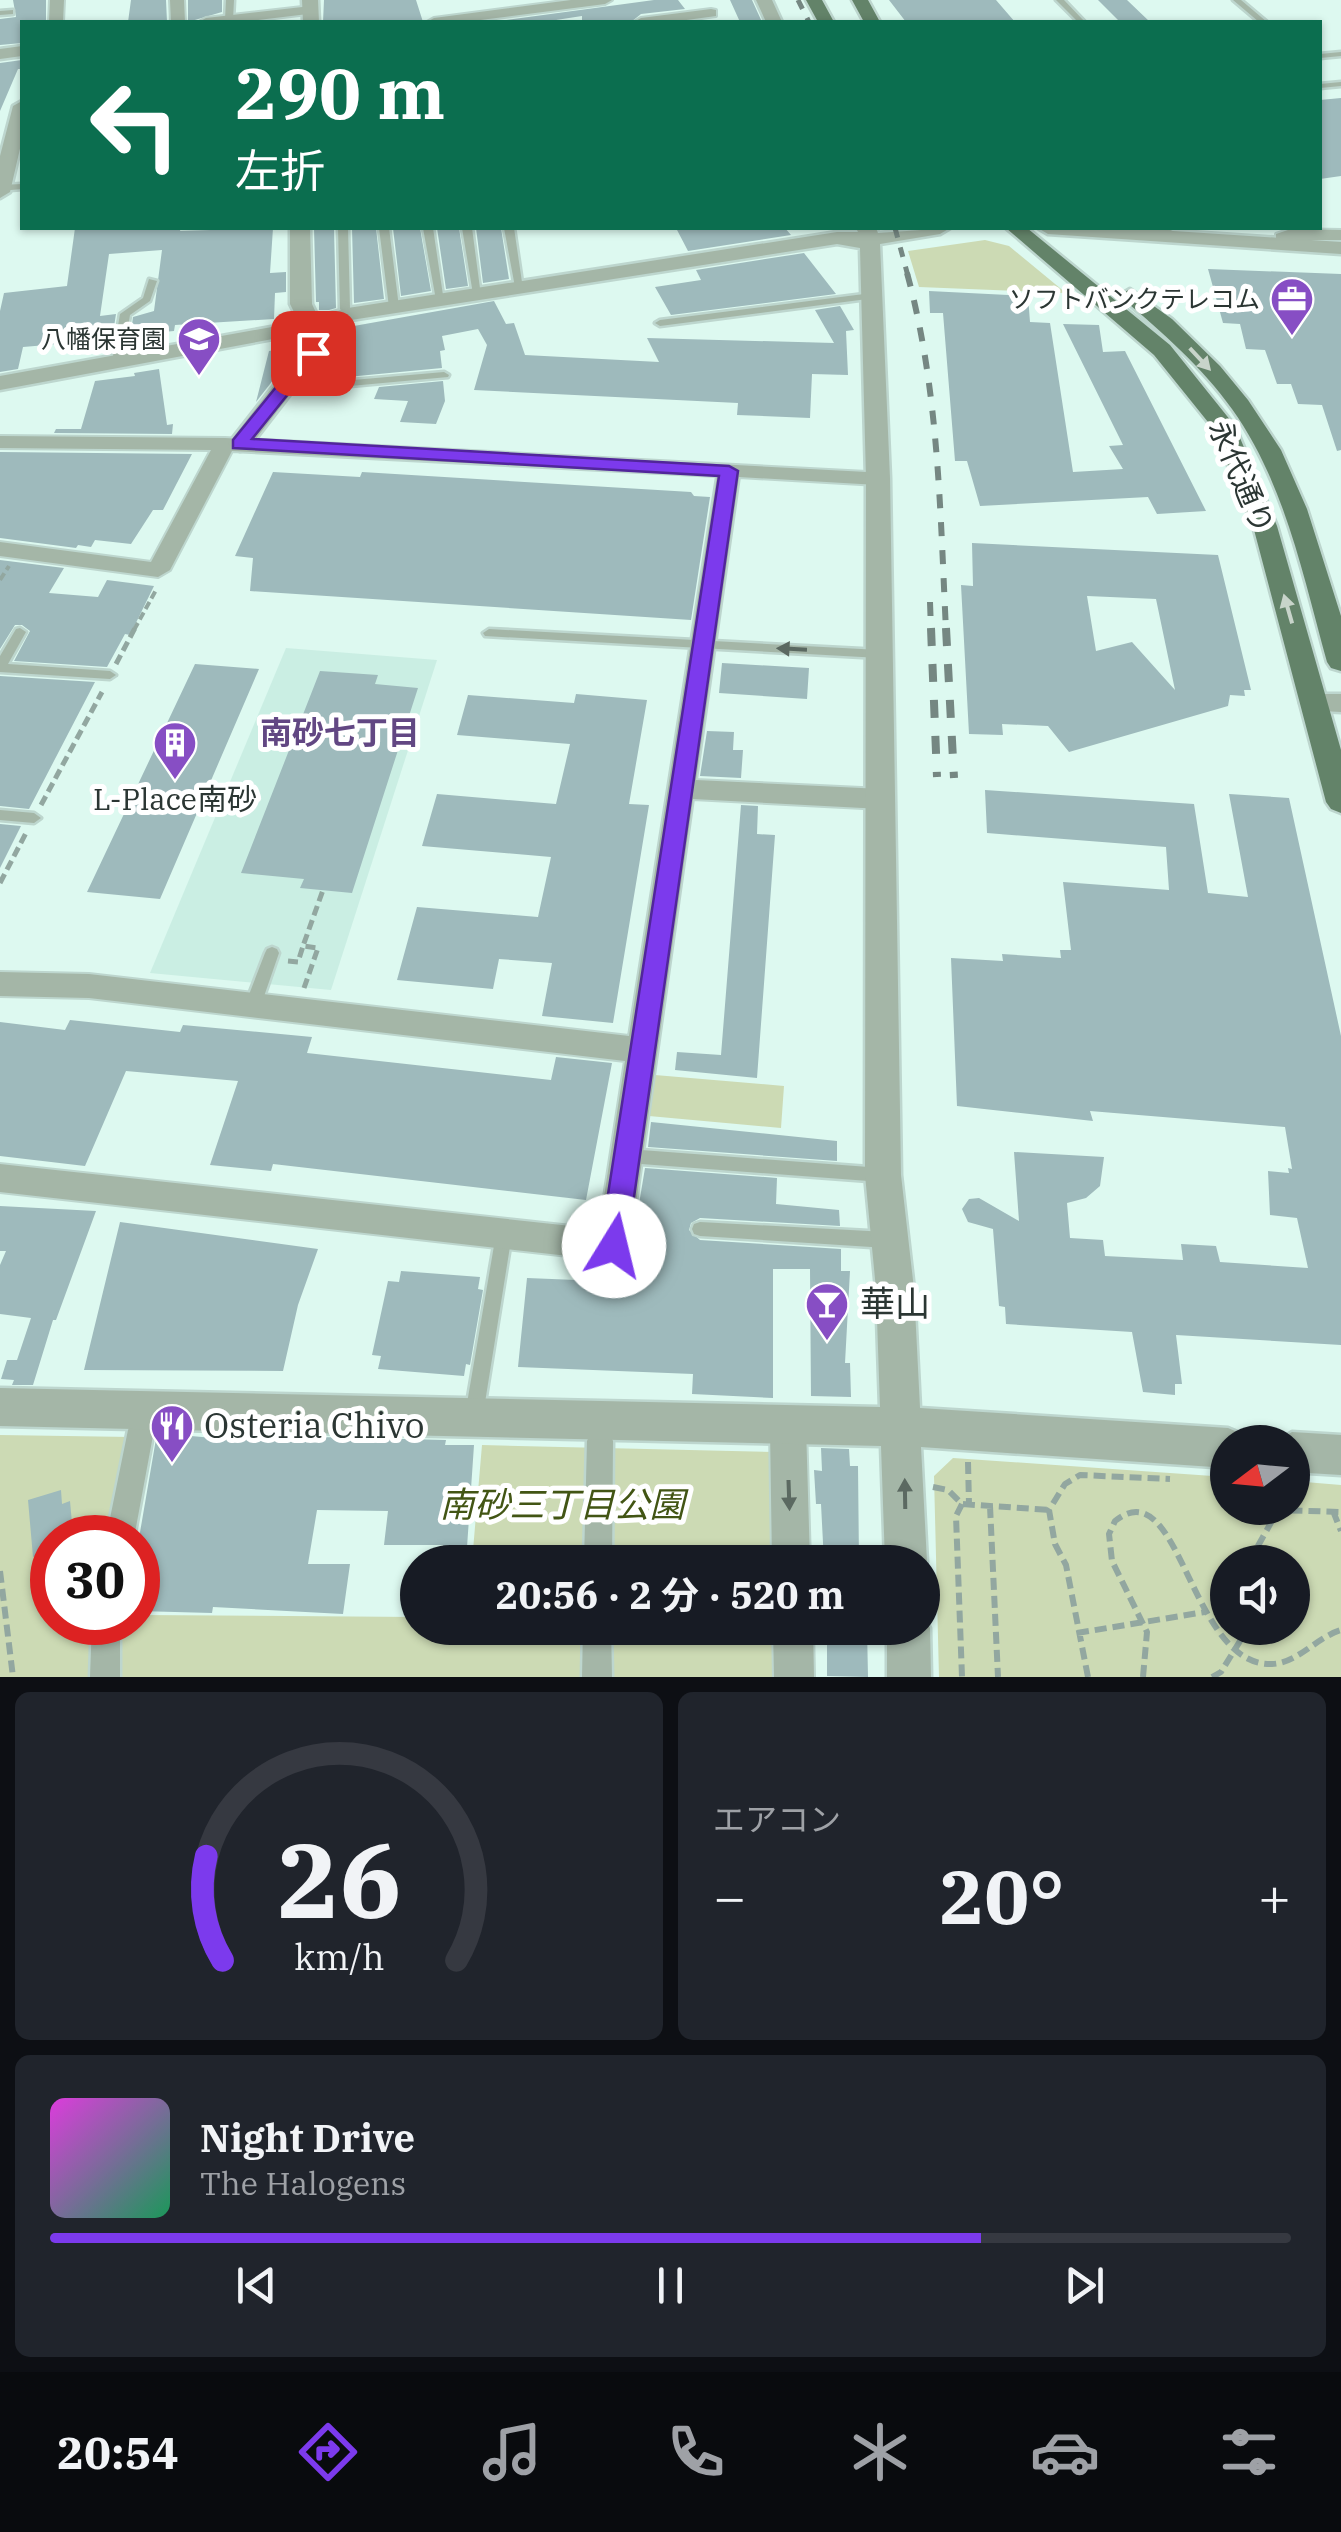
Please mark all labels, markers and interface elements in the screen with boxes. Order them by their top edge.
text: 290 m [235,47,445,138]
icon: left [70,60,200,190]
text: 左折 [235,141,325,199]
office icon: ソフトバンクテレコム [1269,276,1315,337]
place label: ソフトバンクテレコム [1009,282,1260,315]
pin [271,311,356,396]
school or university icon: 八幡保育園 [176,316,222,377]
place label: 八幡保育園 [41,322,166,355]
icon: arrive [286,326,341,381]
one-way arrow [1188,346,1211,370]
street label: 永代通り [1201,414,1284,539]
one-way arrow [1280,593,1296,624]
one-way arrow [776,641,808,657]
district label: 南砂七丁目 [260,711,420,753]
building icon: L-Place南砂 [152,720,198,781]
place label: L-Place南砂 [93,779,257,818]
position arrow [562,1194,666,1298]
place label: 華山 [860,1280,930,1326]
bar icon: 華山 [804,1281,850,1342]
place label: Osteria Chivo [204,1402,424,1448]
restaurant icon: Osteria Chivo [149,1403,195,1464]
north arrow [1210,1425,1310,1525]
map controls [1210,1425,1310,1645]
one-way arrow [897,1478,913,1510]
one-way arrow [782,1479,798,1511]
park label: 南砂三丁目公園 [439,1481,689,1527]
speed limit sign: 30 [30,1515,160,1645]
button: sound [1210,1545,1310,1645]
text: 20:56 · 2 分 · 520 m [496,1570,844,1619]
text: エアコン [713,1798,841,1840]
text: 26 [277,1811,401,1947]
text: 20° [939,1847,1065,1945]
text: − [713,1861,746,1932]
text: + [1258,1861,1291,1932]
text: km/h [294,1933,384,1980]
text: Night Drive [200,2113,415,2162]
text: The Halogens [200,2162,406,2204]
icon: previous [229,2258,284,2313]
icon: pause [643,2258,698,2313]
icon: next [1057,2258,1112,2313]
icon: directions [293,2417,363,2487]
icon: music [477,2417,547,2487]
icon: phone [661,2417,731,2487]
icon: climate [845,2417,915,2487]
icon: car [1030,2417,1100,2487]
icon: filters [1214,2417,1284,2487]
text: 20:54 [57,2423,179,2481]

